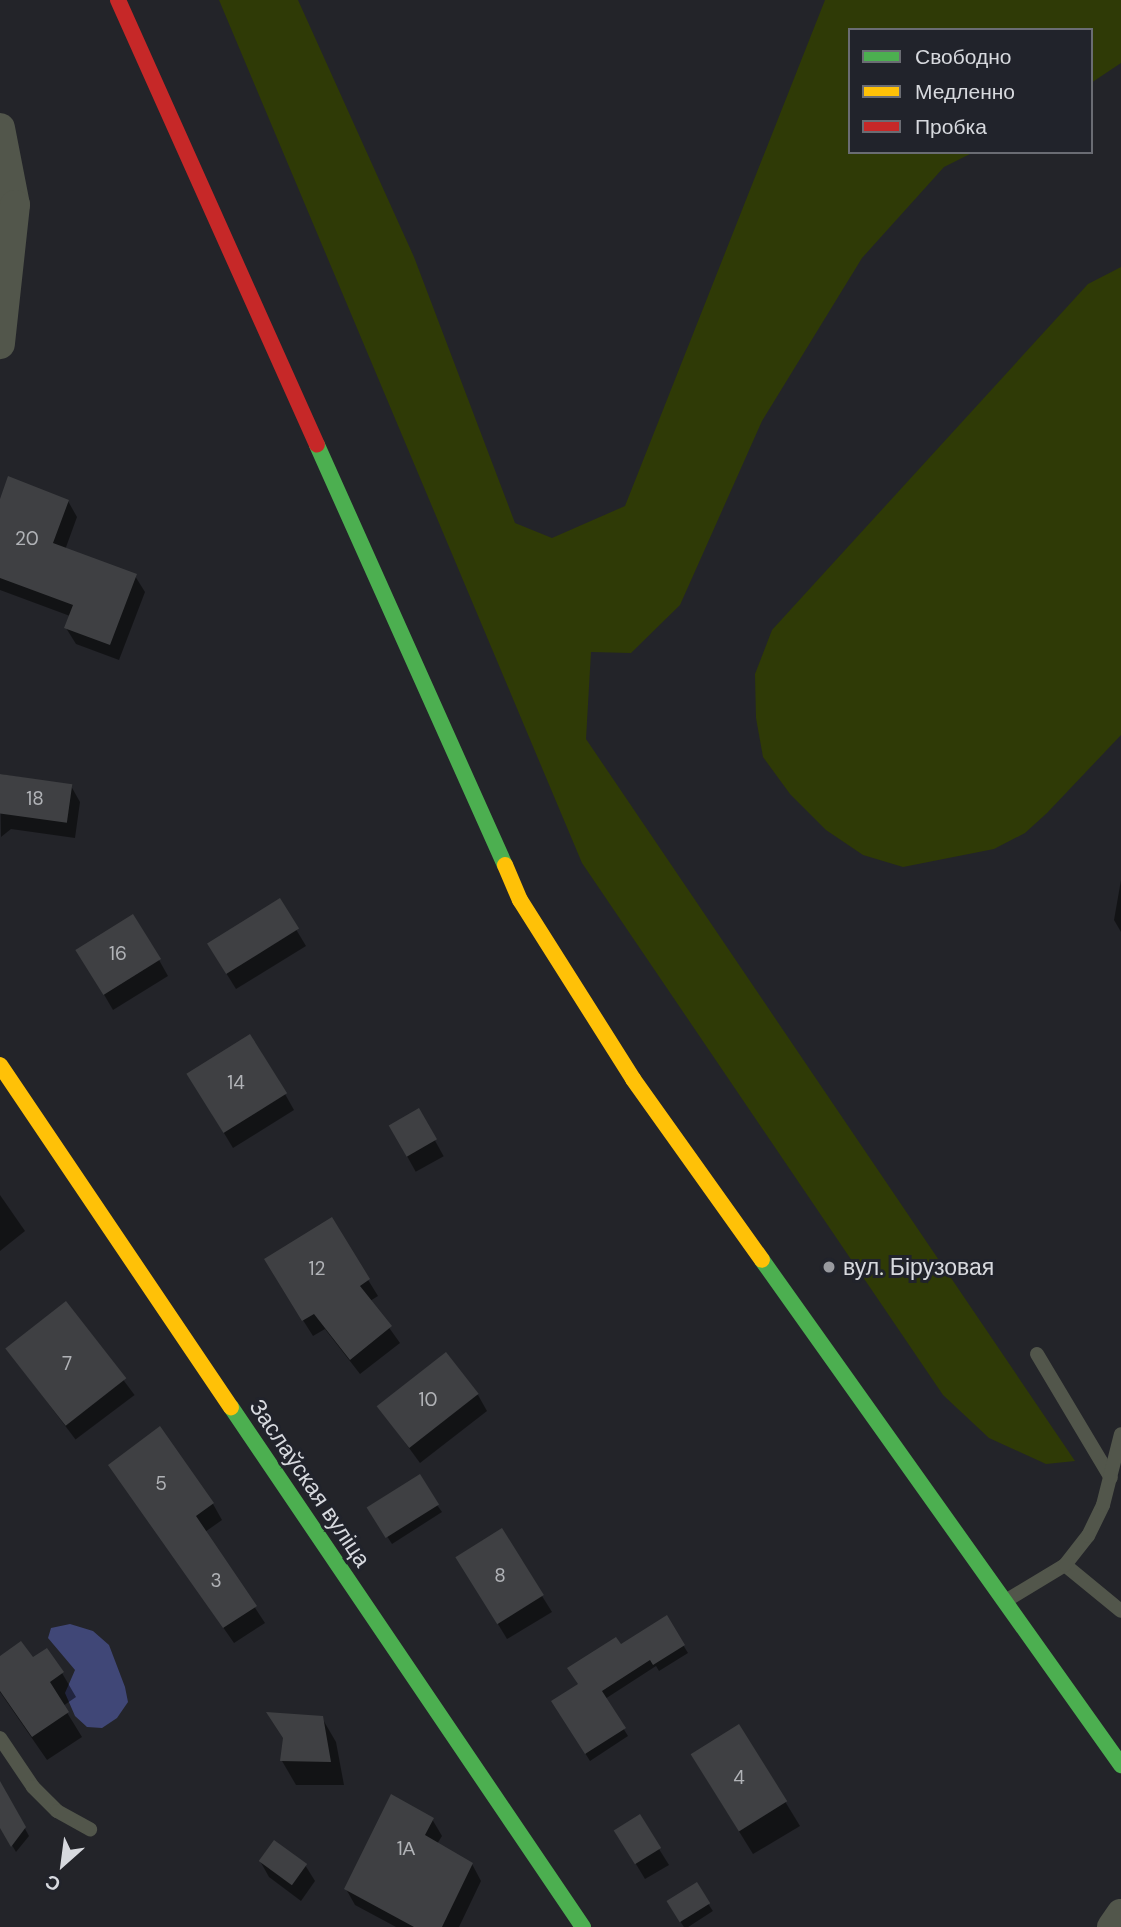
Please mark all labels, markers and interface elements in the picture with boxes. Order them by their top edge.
legend [848,28,1093,154]
text: Свободно [915,43,1012,71]
text: Медленно [915,78,1015,106]
text: Пробка [915,113,987,141]
house number: 20 [15,528,39,550]
house number: 18 [26,788,44,810]
house number: 16 [109,943,127,965]
house number: 14 [227,1072,245,1094]
place label: вул. Бірузовая [843,1253,994,1281]
house number: 12 [309,1258,325,1280]
marker: вул. Бірузовая [821,1259,837,1275]
house number: 7 [62,1353,72,1375]
house number: 10 [419,1389,437,1411]
street label: Заслаўская вуліца [244,1394,376,1572]
house number: 5 [155,1473,167,1495]
house number: 8 [494,1565,506,1587]
house number: 3 [210,1570,222,1592]
house number: 4 [733,1767,745,1789]
north arrow [28,1829,98,1899]
house number: 1А [397,1838,415,1860]
text: С [41,1869,65,1897]

